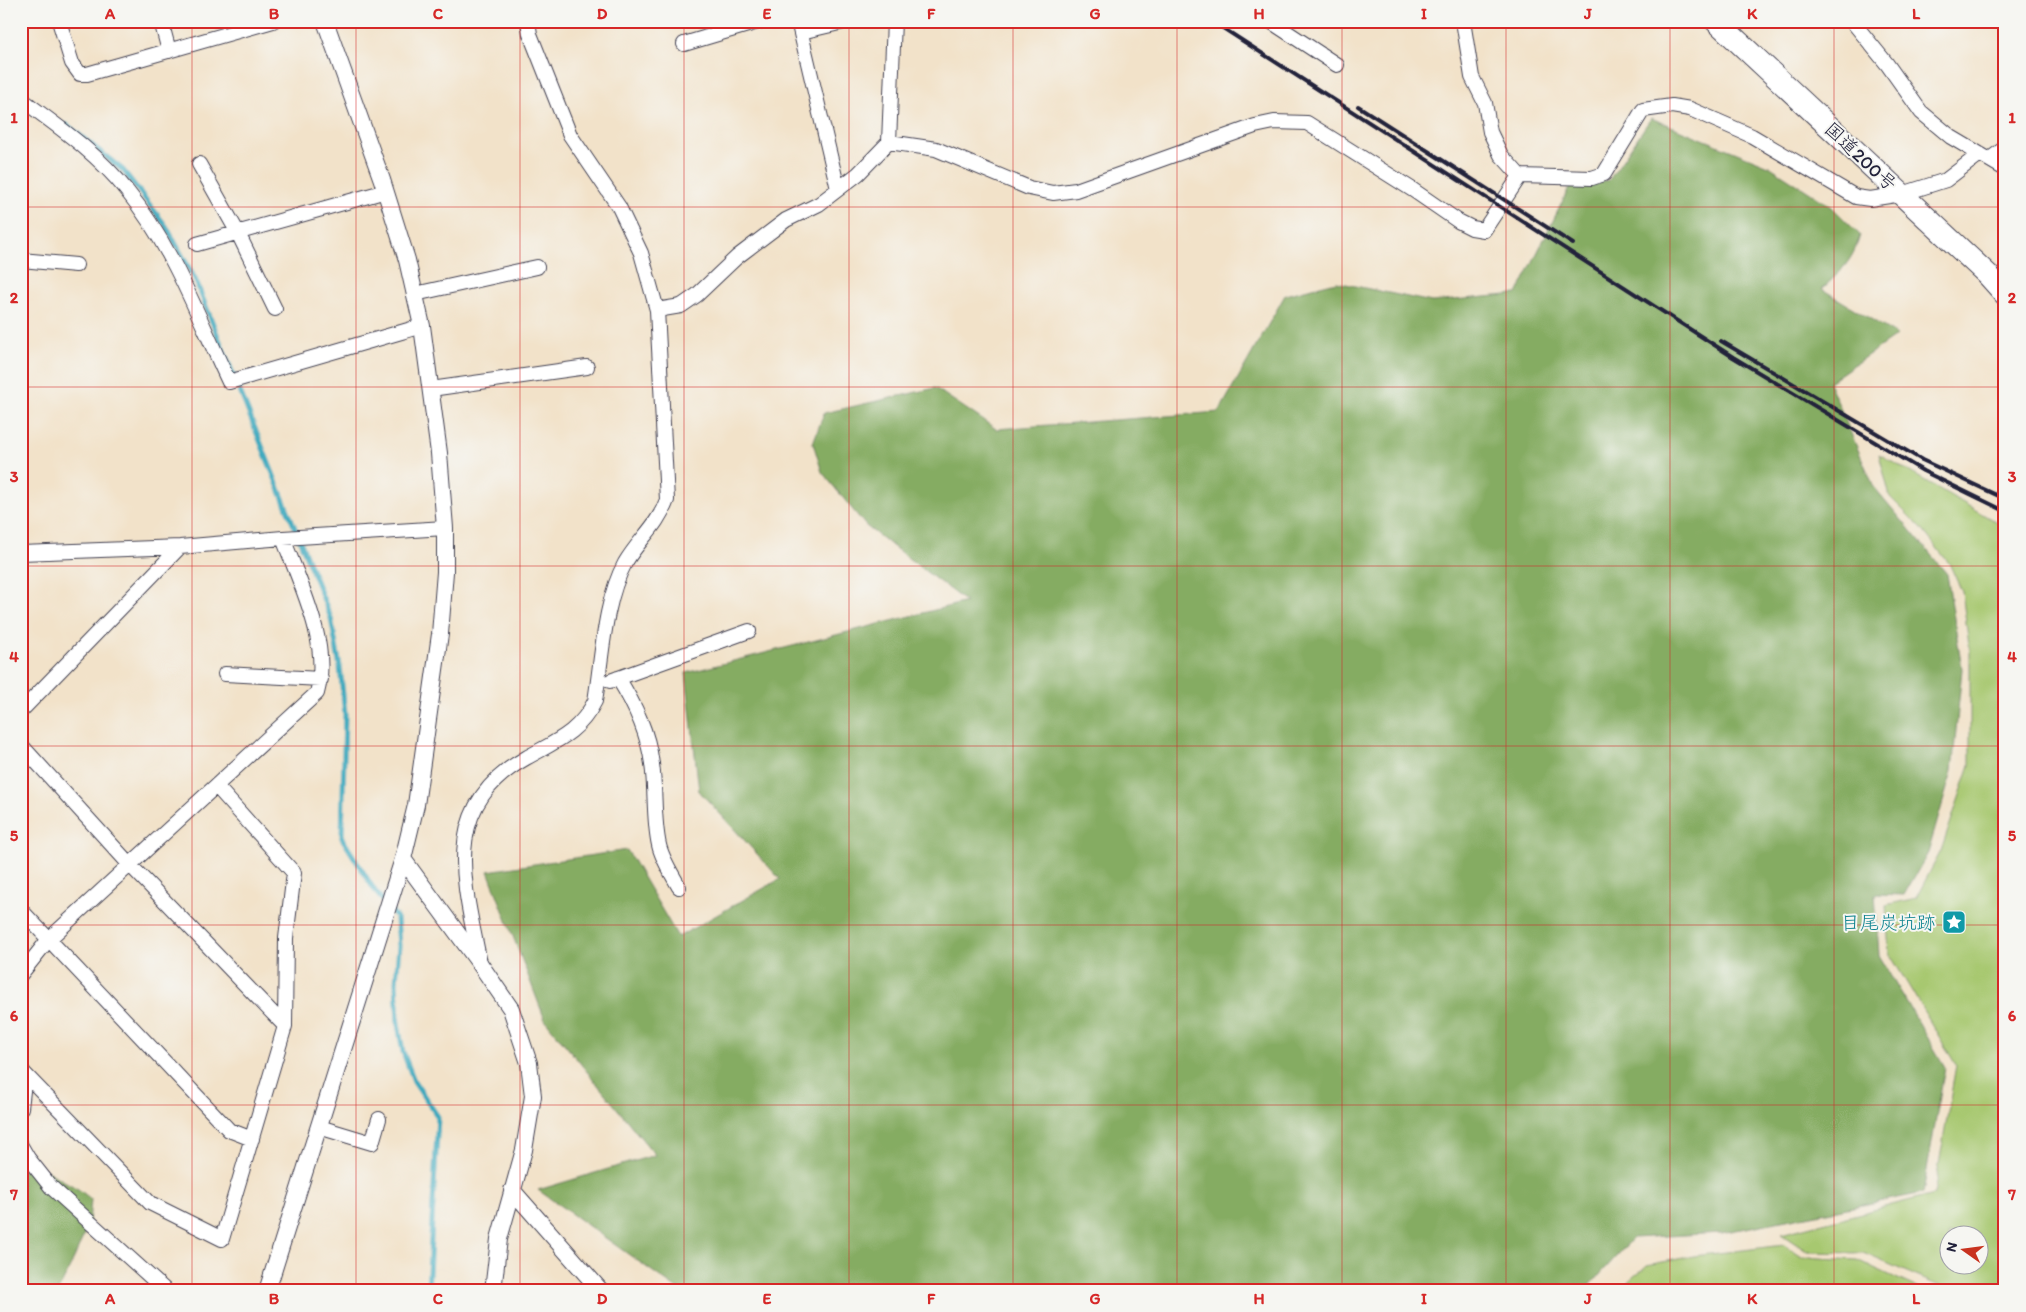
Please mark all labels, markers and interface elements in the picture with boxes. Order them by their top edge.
text: A [104,4,116,23]
text: B [269,4,280,23]
text: C [433,4,444,23]
text: D [597,4,608,23]
text: E [763,4,772,23]
text: F [927,4,936,23]
text: G [1089,4,1101,23]
text: H [1253,4,1265,23]
text: I [1421,4,1427,23]
text: J [1583,4,1592,23]
text: K [1747,4,1758,23]
text: L [1912,4,1921,23]
text: 1 [10,108,18,127]
text: 1 [2008,108,2016,127]
street label: 国道200号 [1820,117,1902,196]
text: 2 [10,288,19,307]
text: 2 [2008,288,2017,307]
text: 3 [10,467,19,486]
text: 3 [2008,467,2017,486]
text: 4 [9,647,19,666]
text: 4 [2007,647,2017,666]
text: 5 [10,826,19,845]
text: 5 [2008,826,2017,845]
place icon: 目尾炭坑跡 [1941,909,1967,935]
place label: 目尾炭坑跡 [1841,911,1936,934]
text: 6 [10,1006,19,1025]
text: 6 [2008,1006,2017,1025]
text: 7 [9,1185,18,1204]
text: 7 [2007,1185,2016,1204]
north arrow [1938,1224,1988,1274]
text: N [1942,1240,1961,1254]
text: A [104,1289,116,1308]
text: B [269,1289,280,1308]
text: C [433,1289,444,1308]
text: D [597,1289,608,1308]
text: E [763,1289,772,1308]
text: F [927,1289,936,1308]
text: G [1089,1289,1101,1308]
text: H [1253,1289,1265,1308]
text: I [1421,1289,1427,1308]
text: J [1583,1289,1592,1308]
text: K [1747,1289,1758,1308]
text: L [1912,1289,1921,1308]

